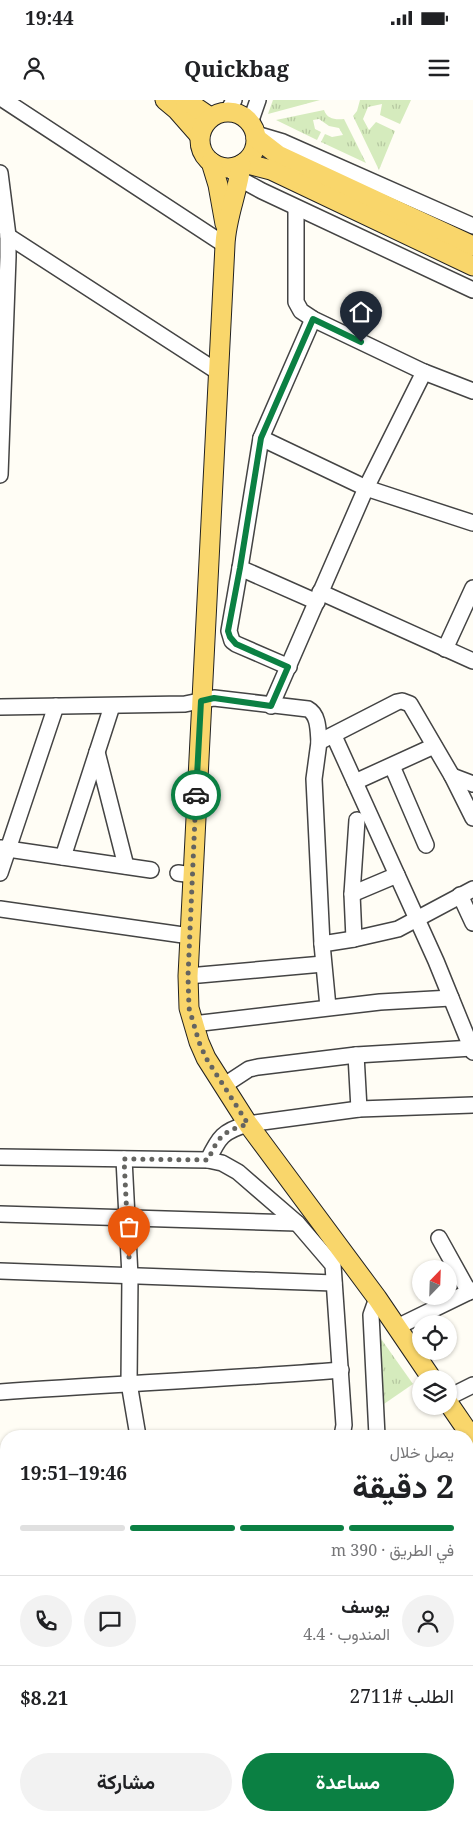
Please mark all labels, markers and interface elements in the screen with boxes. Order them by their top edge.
text: 19:44 [25,5,74,31]
text: Quickbag [184,53,289,83]
icon: person [20,54,48,82]
icon: menu [425,54,453,82]
pin [340,291,382,342]
icon: home [347,298,375,326]
courier [171,770,221,820]
icon: car [182,781,210,809]
pin [108,1206,150,1257]
icon: bag [115,1213,143,1241]
north arrow [412,1260,458,1305]
map controls [412,1260,457,1415]
button: locate [412,1315,457,1360]
button: layers [412,1370,457,1415]
text: يصل خلال [390,1441,454,1463]
text: 19:46–19:51 [20,1460,127,1486]
text: 2 دقيقة [352,1464,454,1507]
text: في الطريق · 390 m [331,1539,454,1561]
text: يوسف [341,1593,390,1619]
button: phone [20,1595,72,1647]
button: chat [84,1595,136,1647]
button: person [402,1595,454,1647]
text: المندوب · 4.4 [303,1623,390,1645]
text: الطلب #2711 [350,1683,454,1709]
text: $8.21 [20,1685,69,1711]
button: مشاركة [20,1753,232,1811]
button: مساعدة [242,1753,454,1811]

